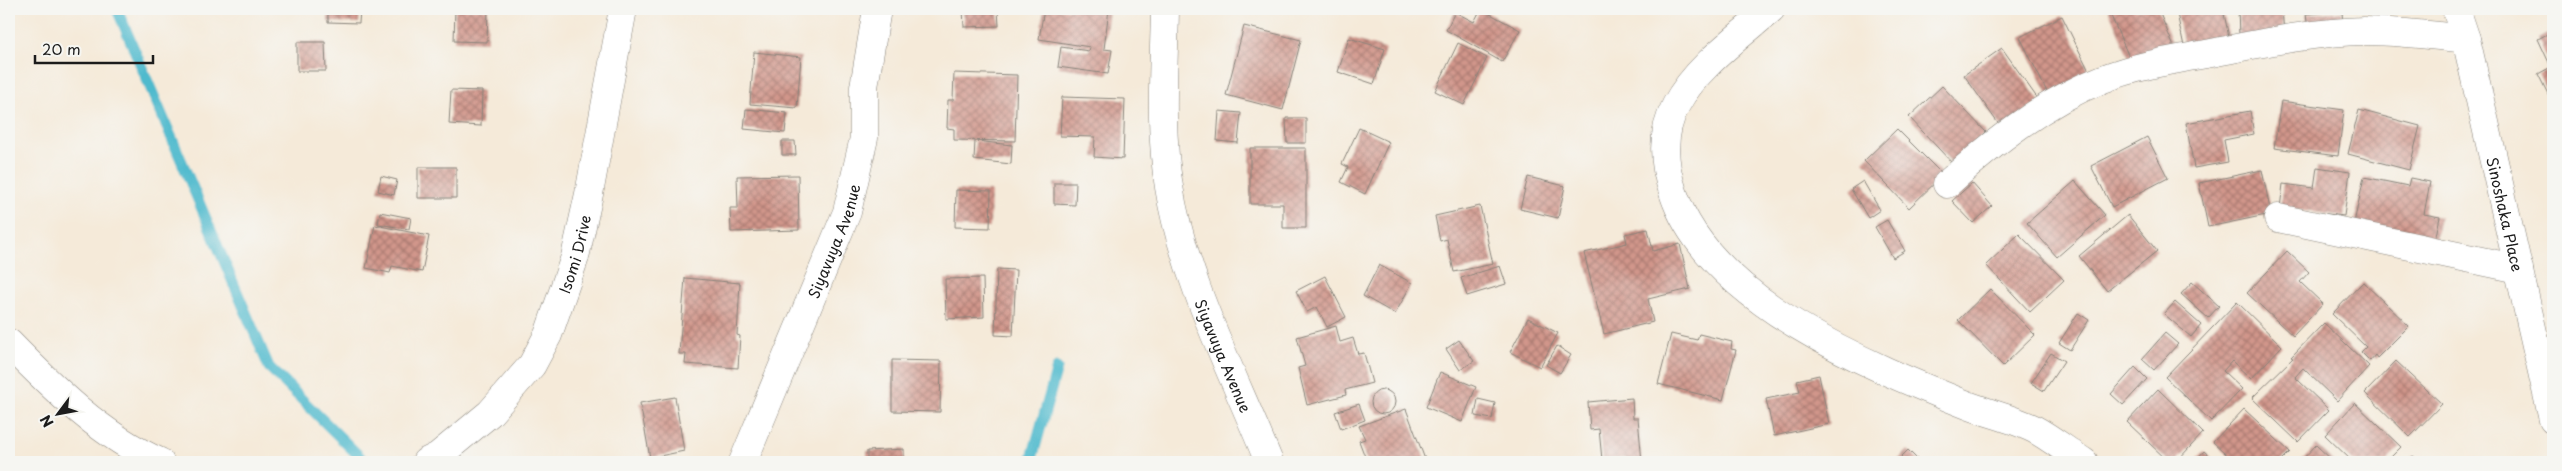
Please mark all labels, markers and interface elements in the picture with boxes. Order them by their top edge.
scale bar [35,32,152,64]
text: 20 m [42,37,81,60]
street label: Sinoshaka Place [2482,154,2530,273]
street label: Siyavuya Avenue [801,182,865,302]
street label: Isomi Drive [552,212,596,296]
street label: Siyavuya Avenue [1190,296,1258,416]
north arrow [32,388,82,438]
text: N [35,411,58,431]

